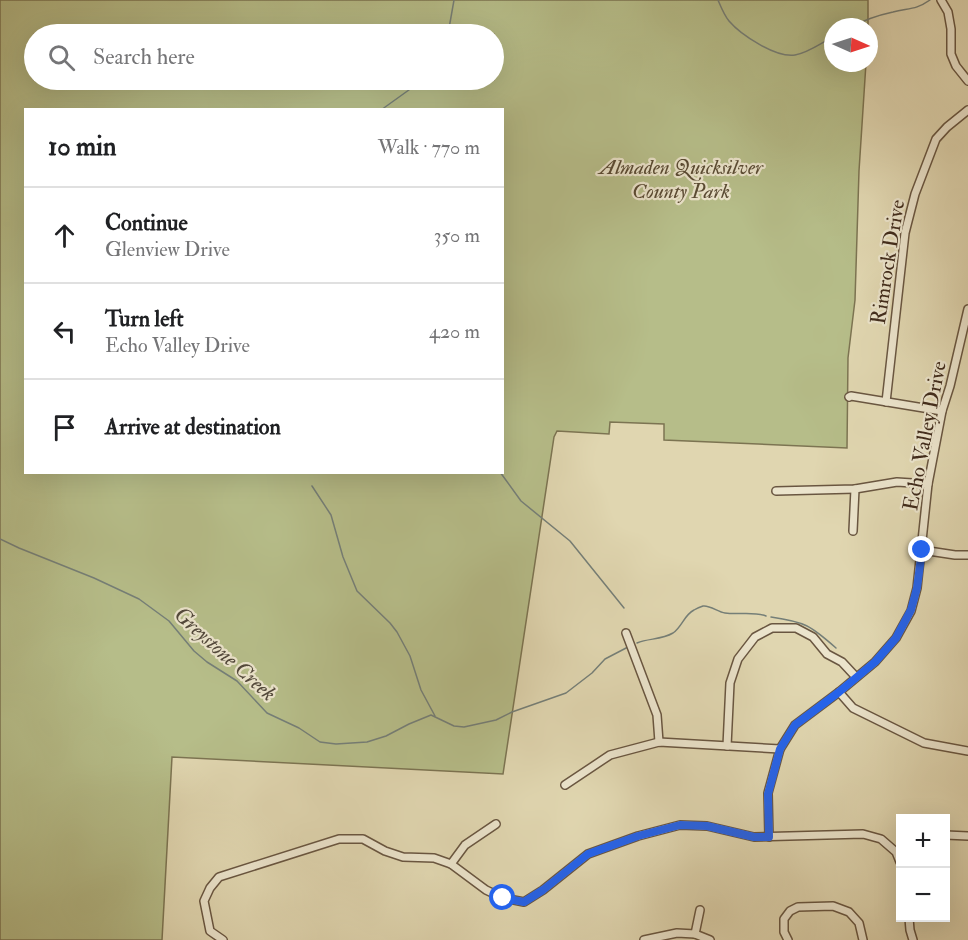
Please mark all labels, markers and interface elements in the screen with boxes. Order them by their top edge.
north arrow [824,18,878,72]
search box [24,24,504,90]
icon: search [45,41,78,74]
text: Search here [93,43,195,71]
text: 10 min [48,131,116,163]
text: Walk · 770 m [378,135,480,160]
park label: Almaden Quicksilver County Park [597,154,764,205]
street label: Rimrock Drive [865,198,911,326]
text: Continue [105,209,188,237]
icon: ahead [48,219,81,252]
text: 350 m [434,223,480,248]
text: Glenview Drive [105,237,230,262]
text: Turn left [105,305,184,333]
icon: left [48,315,81,348]
text: 420 m [429,319,480,344]
text: Echo Valley Drive [105,333,250,358]
street label: Echo Valley Drive [897,359,953,513]
icon: arrive [48,411,81,444]
text: Arrive at destination [105,413,281,441]
route end [908,536,934,562]
water label: Greystone Creek [168,601,282,707]
map controls [896,814,950,922]
button: + [896,814,950,868]
button: − [896,868,950,922]
route start [489,884,515,910]

